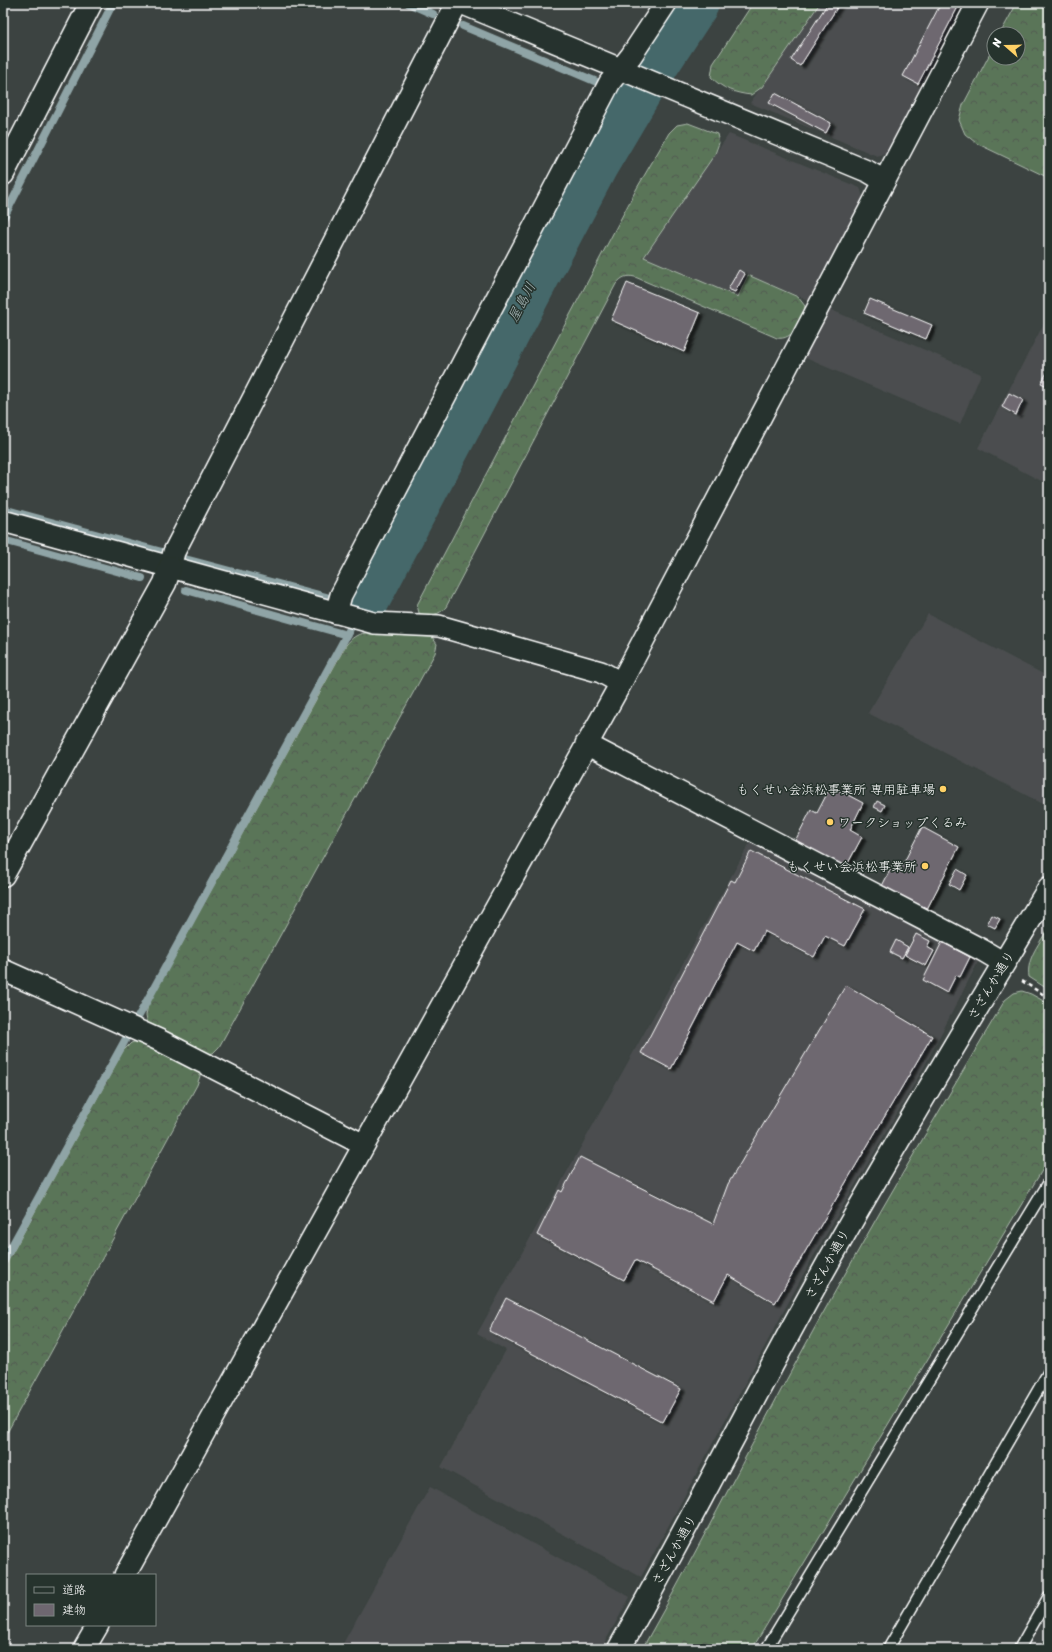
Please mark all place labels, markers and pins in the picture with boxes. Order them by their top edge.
place label: もくせい会浜松事業所 専用駐車場 [737,778,935,801]
marker: もくせい会浜松事業所 専用駐車場 [938,784,948,794]
place label: ワークショップくるみ [838,811,967,834]
marker: ワークショップくるみ [825,817,835,827]
place label: もくせい会浜松事業所 [787,855,917,878]
marker: もくせい会浜松事業所 [920,861,930,871]

